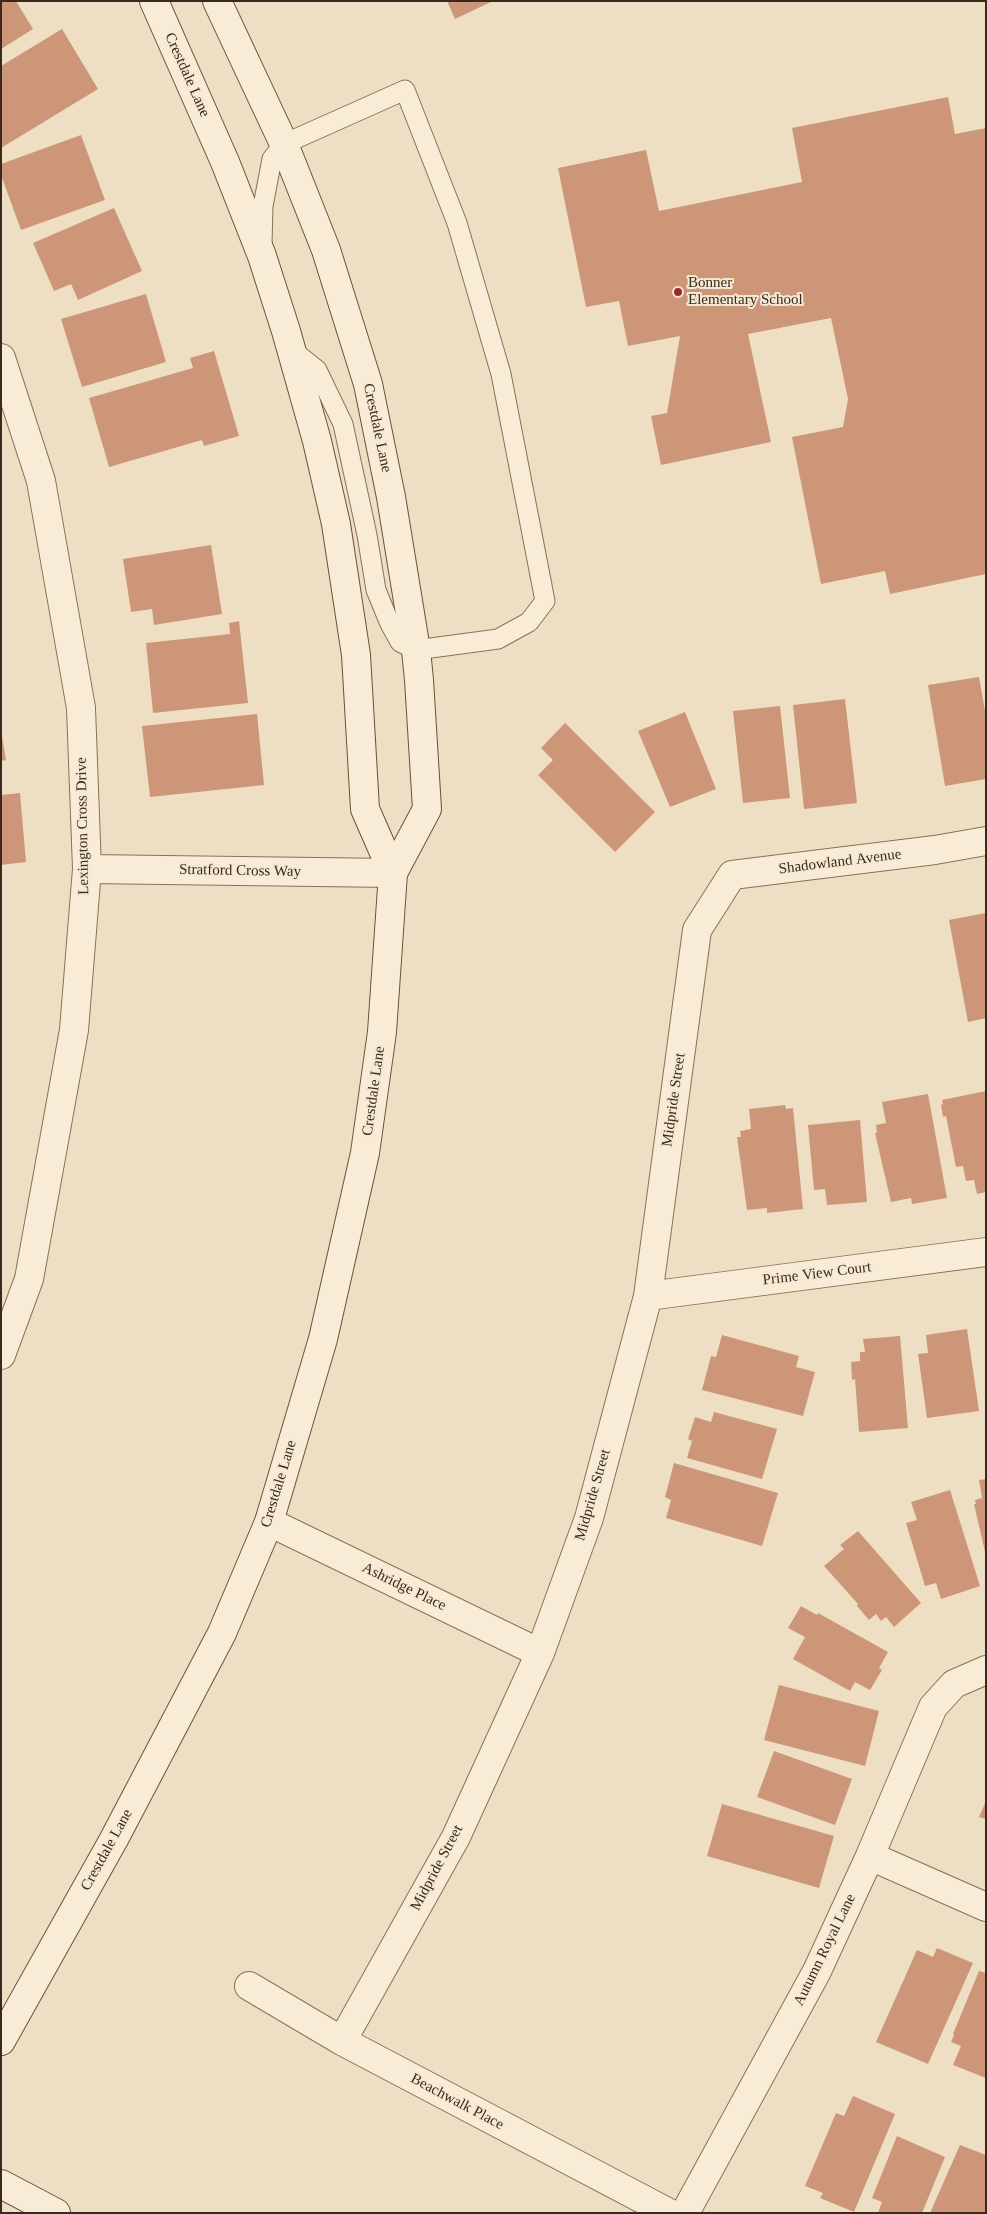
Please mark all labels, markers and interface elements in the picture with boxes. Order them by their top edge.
street label: Crestdale Lane [160,30,214,120]
place label: Bonner Elementary School [688,274,803,309]
marker: Bonner Elementary School [672,286,684,298]
street label: Crestdale Lane [359,382,395,474]
street label: Lexington Cross Drive [73,757,93,895]
street label: Shadowland Avenue [778,846,902,878]
street label: Stratford Cross Way [179,861,301,881]
street label: Crestdale Lane [359,1045,389,1137]
street label: Midpride Street [659,1052,689,1148]
street label: Prime View Court [762,1258,872,1290]
street label: Crestdale Lane [257,1438,301,1530]
street label: Midpride Street [571,1447,615,1543]
street label: Ashridge Place [359,1559,449,1615]
street label: Crestdale Lane [77,1806,137,1894]
street label: Midpride Street [407,1822,467,1914]
street label: Autumn Royal Lane [790,1891,860,2009]
street label: Beachwalk Place [407,2070,507,2134]

